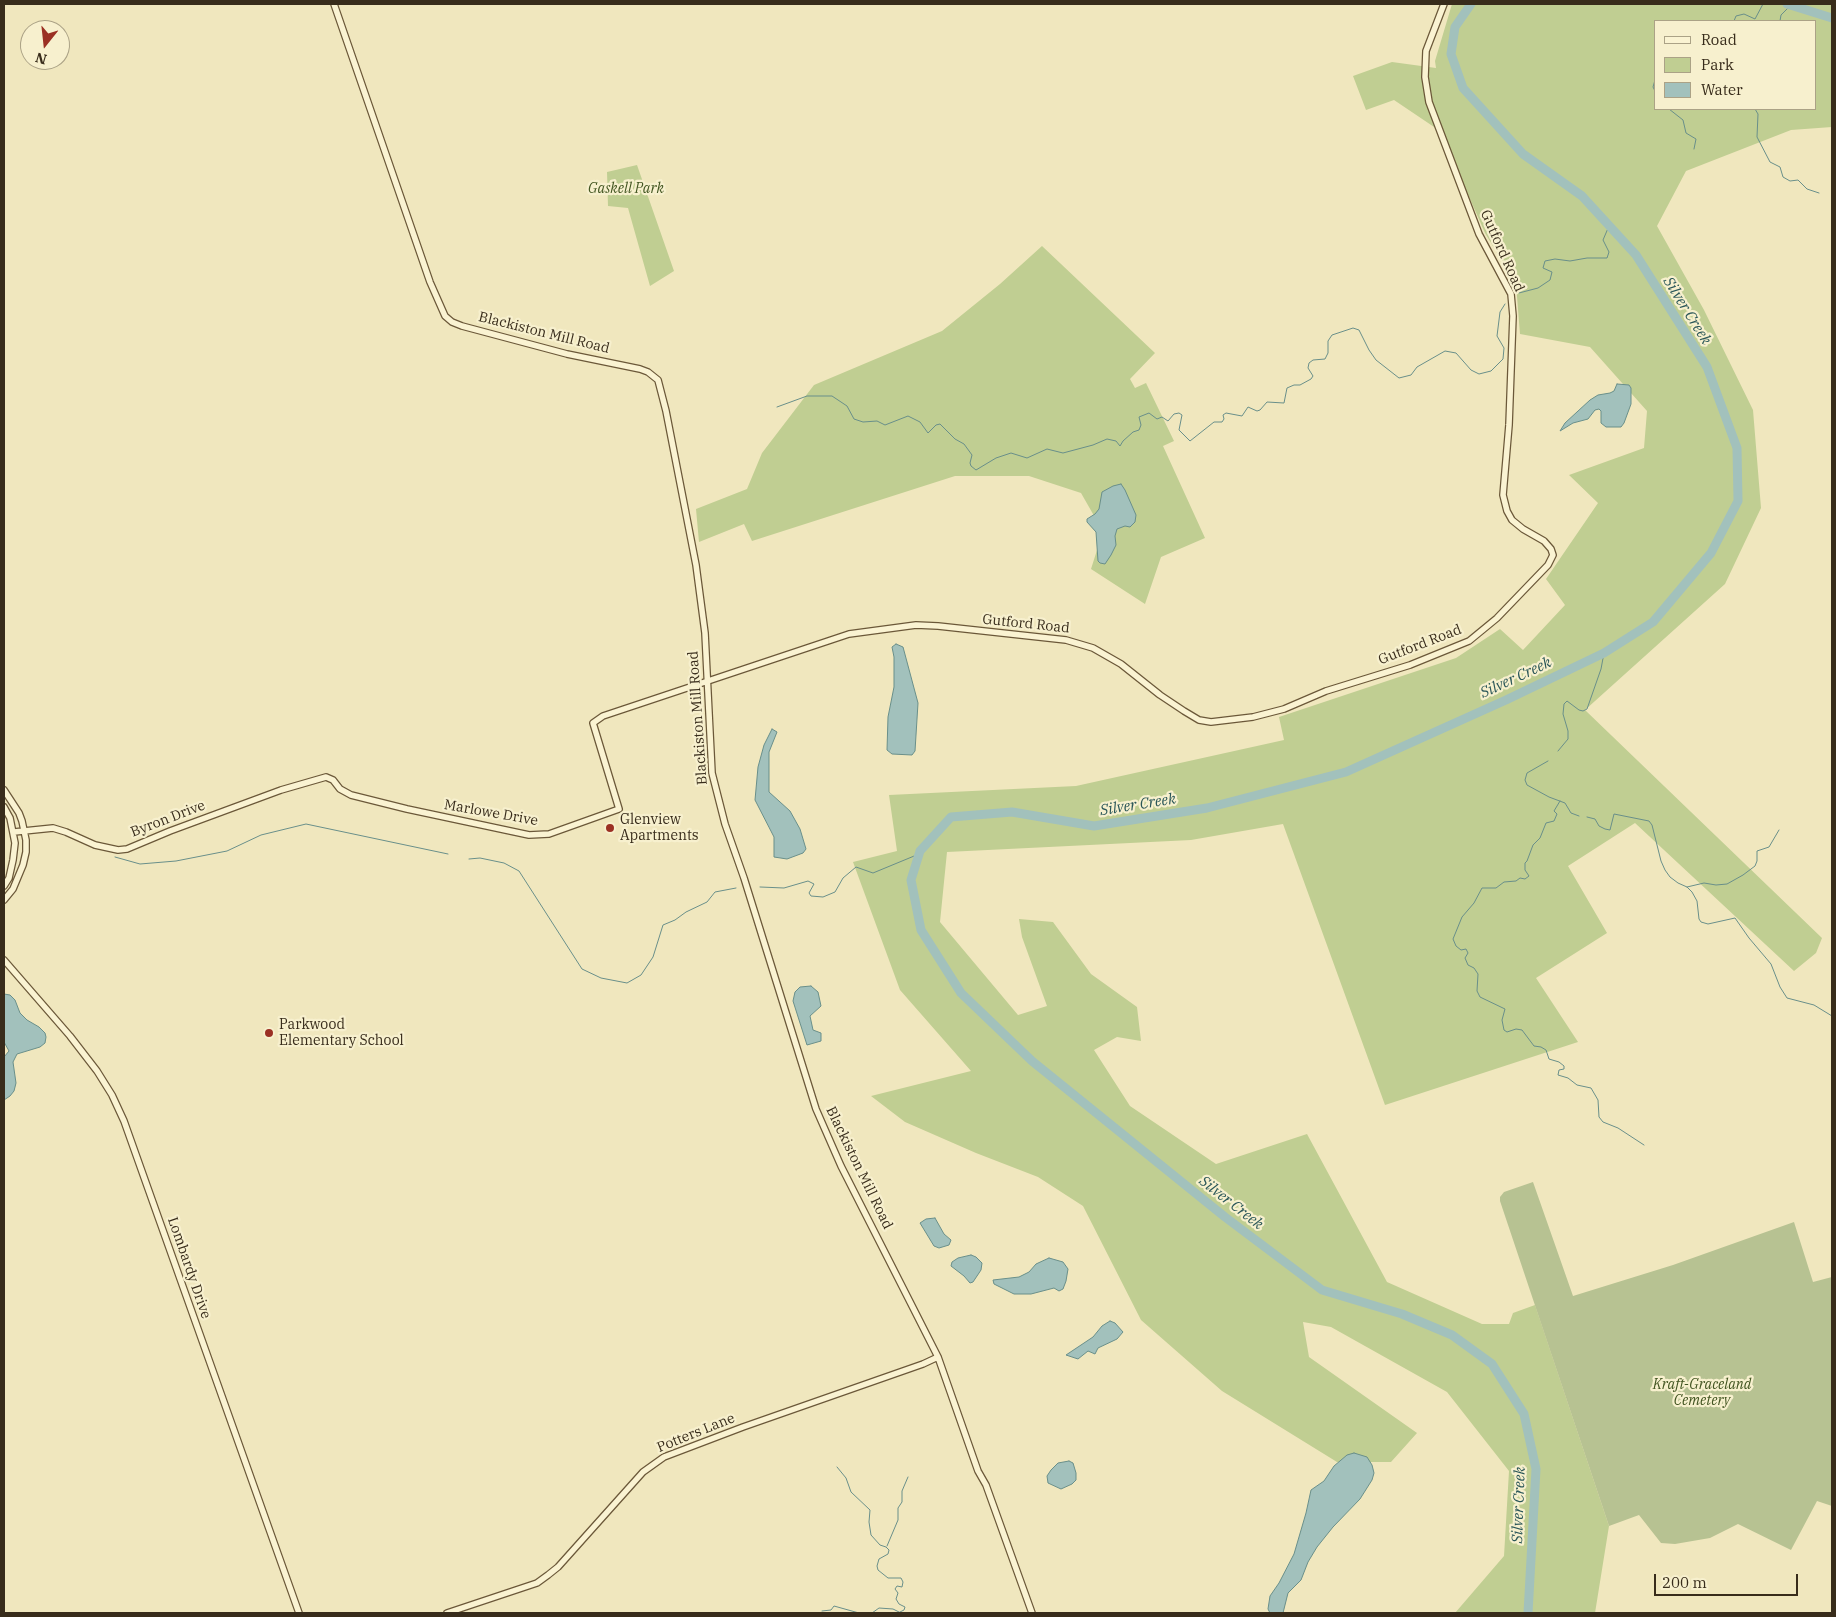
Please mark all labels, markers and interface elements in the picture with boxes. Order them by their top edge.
north arrow [20,20,70,70]
legend [1654,20,1816,110]
text: Road [1701,30,1737,49]
text: N [33,48,49,69]
text: Park [1701,55,1734,74]
text: Water [1701,80,1743,99]
park label: Gaskell Park [588,181,664,197]
street label: Gutford Road [1477,208,1527,294]
water label: Silver Creek [1659,274,1715,348]
street label: Blackiston Mill Road [477,309,611,357]
street label: Gutford Road [982,611,1070,637]
street label: Gutford Road [1376,621,1464,669]
street label: Blackiston Mill Road [685,650,711,786]
water label: Silver Creek [1477,654,1555,702]
water label: Silver Creek [1099,790,1177,820]
street label: Marlowe Drive [443,796,539,830]
street label: Byron Drive [128,797,208,841]
place label: Glenview Apartments [620,812,699,844]
marker: Glenview Apartments [604,822,616,834]
place label: Parkwood Elementary School [279,1017,404,1050]
marker: Parkwood Elementary School [263,1027,275,1039]
street label: Blackiston Mill Road [822,1104,896,1232]
water label: Silver Creek [1195,1172,1267,1234]
street label: Lombardy Drive [164,1215,214,1321]
park label: Kraft-Graceland Cemetery [1653,1377,1751,1410]
street label: Potters Lane [655,1410,737,1456]
water label: Silver Creek [1509,1466,1529,1544]
scale bar [1656,1564,1800,1596]
text: 200 m [1662,1573,1707,1592]

